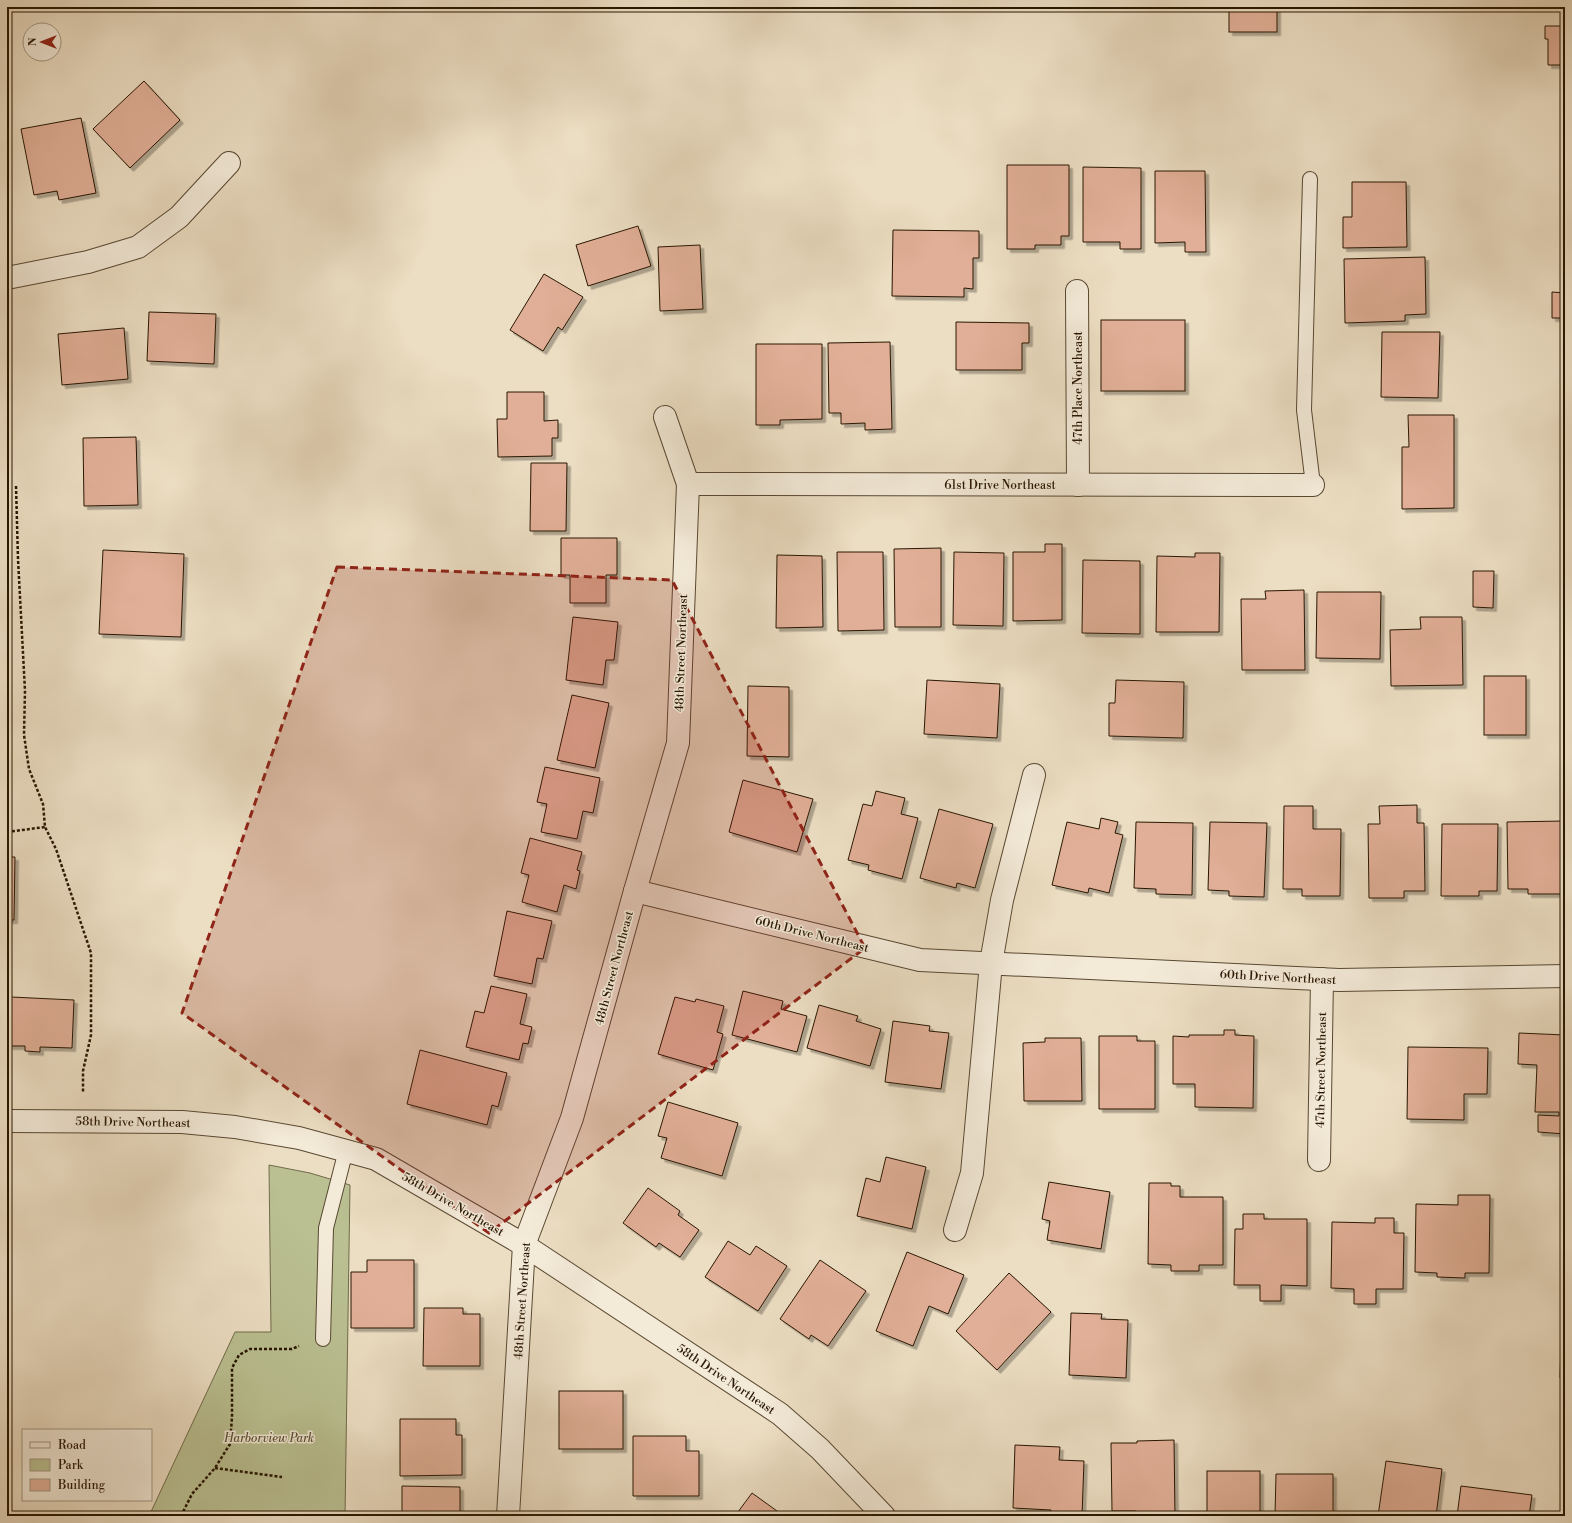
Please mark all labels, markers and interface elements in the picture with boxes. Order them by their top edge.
north arrow [22,22,62,62]
text: N [26,37,40,46]
street label: 47th Place Northeast [1071,331,1086,445]
street label: 61st Drive Northeast [944,478,1057,493]
street label: 48th Street Northeast [672,593,691,712]
street label: 48th Street Northeast [592,909,637,1027]
street label: 60th Drive Northeast [753,913,871,956]
street label: 60th Drive Northeast [1219,967,1337,988]
street label: 47th Street Northeast [1313,1011,1330,1128]
street label: 58th Drive Northeast [75,1114,192,1131]
street label: 58th Drive Northeast [399,1169,507,1240]
street label: 48th Street Northeast [511,1241,534,1360]
street label: 58th Drive Northeast [674,1341,778,1418]
legend [22,1429,152,1501]
park label: Harborview Park [223,1431,314,1446]
text: Road [58,1438,86,1453]
text: Park [58,1458,84,1473]
text: Building [57,1478,106,1493]

